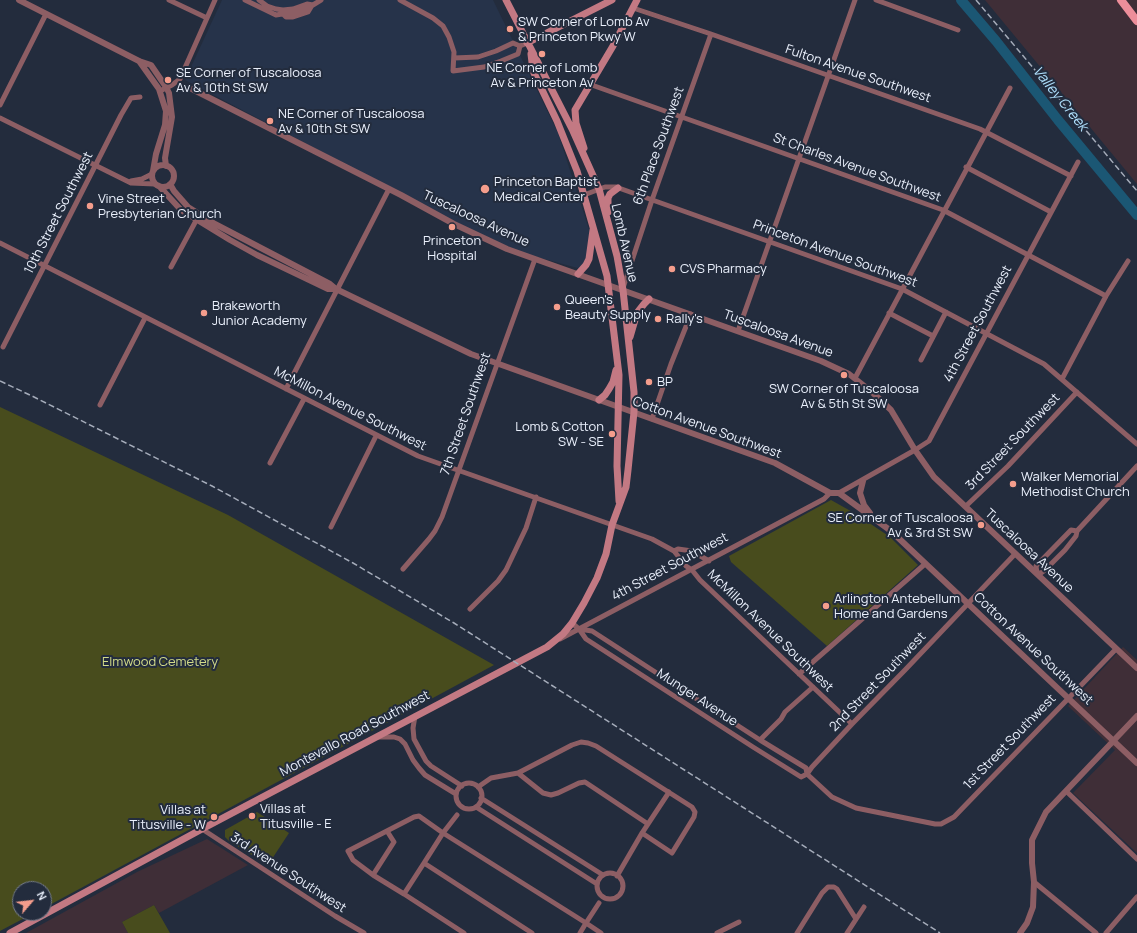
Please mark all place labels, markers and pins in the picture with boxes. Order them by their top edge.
place label: SW Corner of Lomb Av & Princeton Pkwy W [518,14,650,45]
marker: SW Corner of Lomb Av & Princeton Pkwy W [505,24,515,34]
marker: NE Corner of Lomb Av & Princeton Av [537,49,547,59]
place label: NE Corner of Lomb Av & Princeton Av [486,60,598,91]
place label: SE Corner of Tuscaloosa Av & 10th St SW [176,65,322,96]
marker: SE Corner of Tuscaloosa Av & 10th St SW [163,75,173,85]
place label: NE Corner of Tuscaloosa Av & 10th St SW [278,106,424,137]
marker: NE Corner of Tuscaloosa Av & 10th St SW [265,116,275,126]
place label: Princeton Baptist Medical Center [494,174,598,205]
marker: Princeton Baptist Medical Center [479,183,491,195]
place label: Vine Street Presbyterian Church [98,191,222,222]
marker: Vine Street Presbyterian Church [85,201,95,211]
marker: Princeton Hospital [447,222,457,232]
place label: Princeton Hospital [423,233,481,264]
place label: CVS Pharmacy [680,261,767,277]
marker: CVS Pharmacy [667,264,677,274]
place label: Queen's Beauty Supply [565,292,651,323]
place label: Brakeworth Junior Academy [212,298,307,329]
marker: Queen's Beauty Supply [552,302,562,312]
marker: Brakeworth Junior Academy [199,308,209,318]
place label: Rally's [666,311,703,327]
marker: Rally's [653,314,663,324]
marker: SW Corner of Tuscaloosa Av & 5th St SW [839,370,849,380]
place label: BP [657,374,673,390]
marker: BP [644,377,654,387]
place label: SW Corner of Tuscaloosa Av & 5th St SW [769,381,919,412]
place label: Lomb & Cotton SW - SE [515,419,604,450]
marker: Lomb & Cotton SW - SE [607,429,617,439]
place label: Walker Memorial Methodist Church [1021,469,1130,500]
marker: Walker Memorial Methodist Church [1008,479,1018,489]
place label: SE Corner of Tuscaloosa Av & 3rd St SW [827,510,973,541]
marker: SE Corner of Tuscaloosa Av & 3rd St SW [976,520,986,530]
place label: Arlington Antebellum Home and Gardens [834,591,960,622]
marker: Arlington Antebellum Home and Gardens [821,601,831,611]
place label: Villas at Titusville - E [260,801,332,832]
place label: Villas at Titusville - W [130,802,206,833]
marker: Villas at Titusville - E [247,811,257,821]
marker: Villas at Titusville - W [209,812,219,822]

